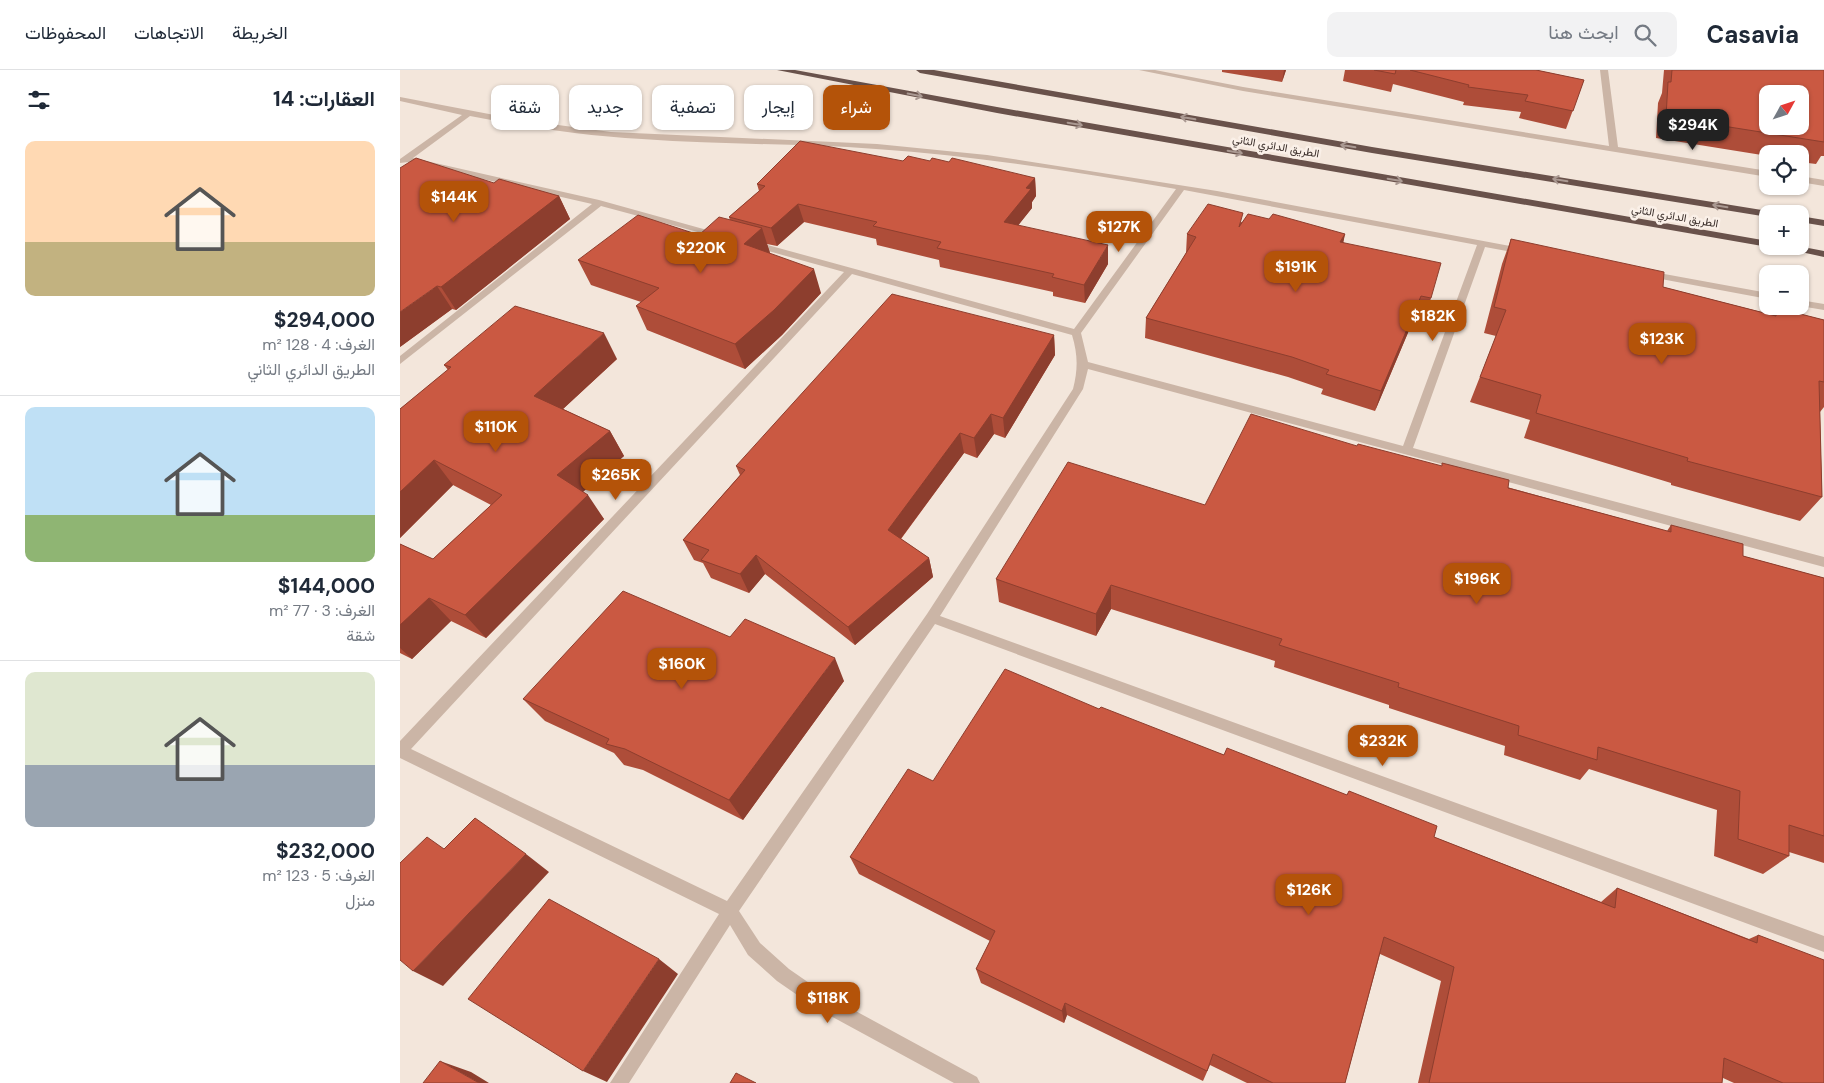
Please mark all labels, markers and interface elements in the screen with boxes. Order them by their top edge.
search box [1327,12,1677,57]
text: Casavia [1707,19,1799,50]
text: ابحث هنا [1548,20,1619,45]
text: المحفوظات [25,21,106,45]
text: الاتجاهات [134,21,204,45]
text: الخريطة [232,21,288,45]
icon: search [1631,21,1659,49]
text: العقارات: 14 [273,85,375,113]
chip: شقة [491,85,559,130]
chip: جديد [569,85,642,130]
chip: تصفية [652,85,734,130]
chip: إيجار [744,85,813,130]
chip: شراء [823,85,890,130]
north arrow [1759,85,1809,135]
map controls [1759,85,1809,315]
icon: filters [25,86,53,114]
one-way arrow [907,90,923,100]
pin: $294K [1658,108,1728,151]
one-way arrow [1180,112,1196,122]
text: $294K [1668,114,1718,135]
one-way arrow [1067,119,1083,129]
street label: الطريق الدائري الثاني [1231,131,1320,163]
one-way arrow [1340,140,1356,150]
button: locate [1759,145,1809,195]
one-way arrow [1227,147,1243,157]
icon: home [155,174,245,264]
one-way arrow [1387,175,1403,185]
one-way arrow [1552,175,1568,185]
pin: $144K [419,180,489,223]
text: $144K [431,186,477,207]
street label: الطريق الدائري الثاني [1630,201,1719,233]
one-way arrow [1713,201,1729,211]
button: + [1759,205,1809,255]
pin: $127K [1084,210,1154,253]
text: $127K [1097,216,1141,237]
pin: $220K [666,232,736,274]
text: $220K [676,237,726,258]
pin: $191K [1261,250,1331,293]
text: $191K [1275,256,1317,277]
button: − [1759,265,1809,315]
pin: $182K [1398,300,1468,342]
text: $182K [1410,305,1456,326]
text: $294,000 [274,306,375,334]
pin: $123K [1627,322,1697,365]
text: $123K [1640,328,1684,349]
text: الغرف: 4 · 128 m² [262,334,375,355]
text: الطريق الدائري الثاني [247,359,375,380]
pin: $110K [461,410,531,453]
text: $110K [474,416,518,437]
icon: home [155,439,245,529]
pin: $265K [581,458,651,501]
text: $265K [591,464,641,485]
pin: $196K [1442,562,1512,605]
text: $196K [1454,568,1500,589]
text: $144,000 [278,572,375,600]
text: الغرف: 3 · 77 m² [269,600,375,621]
text: شقة [346,625,375,646]
pin: $160K [647,648,717,690]
text: $160K [658,653,706,674]
icon: home [155,704,245,794]
pin: $232K [1348,724,1418,767]
text: $232K [1359,730,1407,751]
text: $232,000 [276,837,375,865]
text: الغرف: 5 · 123 m² [262,865,375,886]
pin: $126K [1274,874,1344,916]
text: $126K [1286,879,1332,900]
text: منزل [345,890,375,911]
pin: $118K [793,982,863,1024]
text: $118K [807,987,849,1008]

